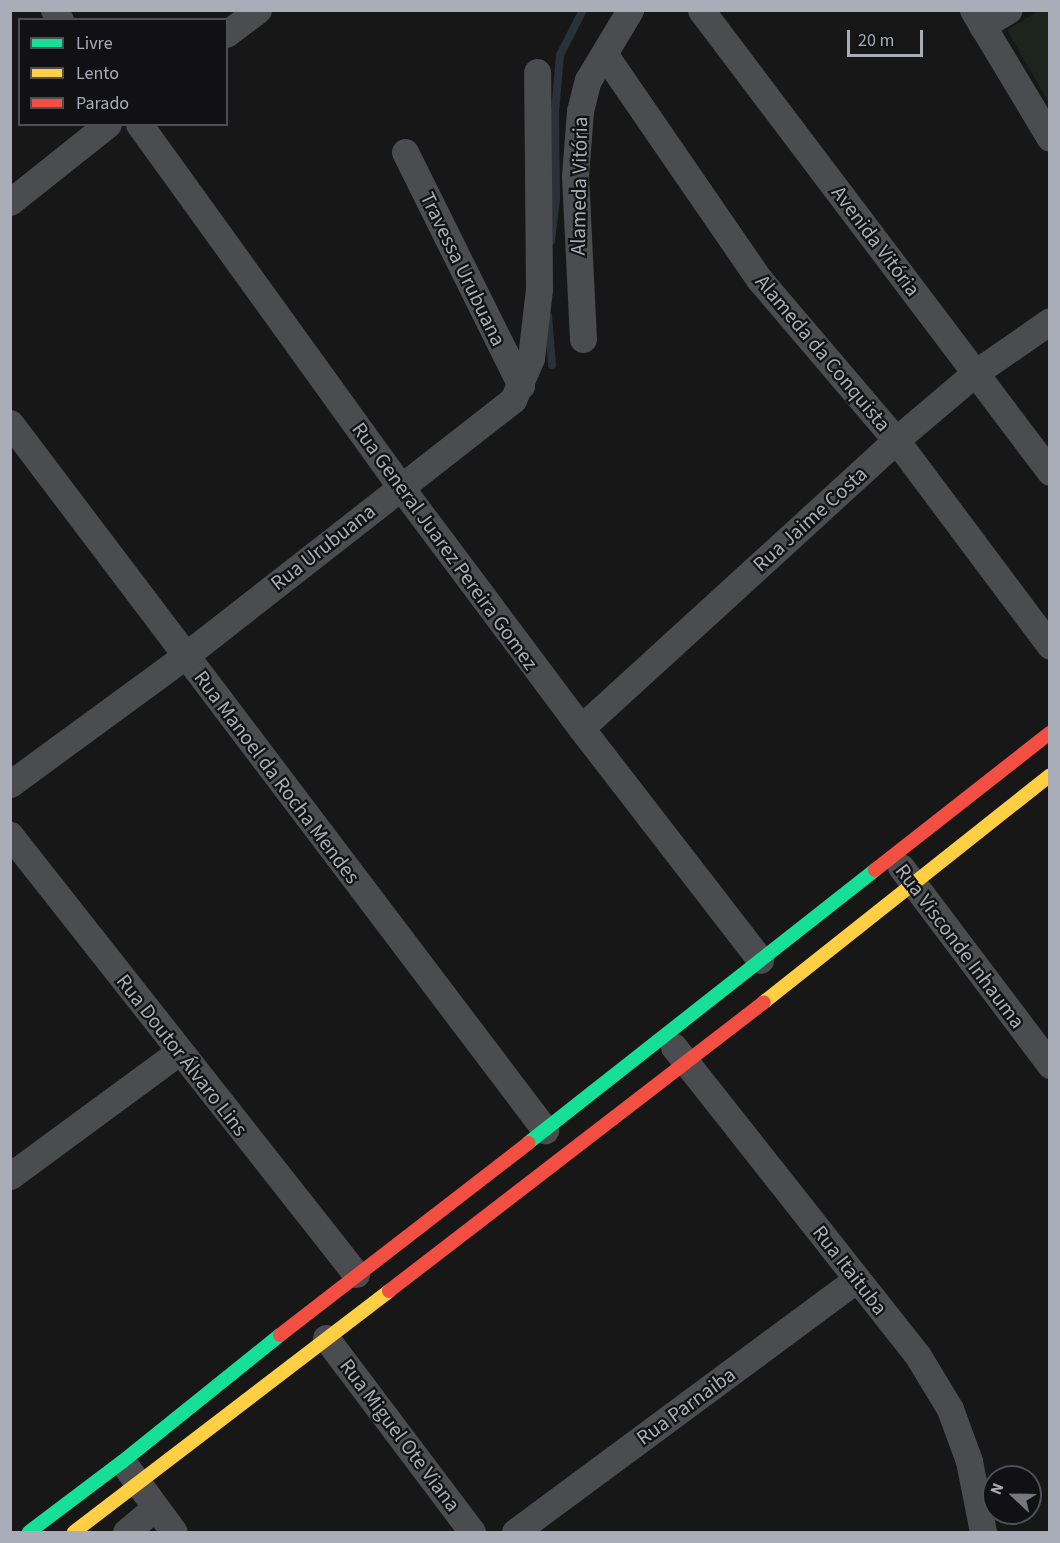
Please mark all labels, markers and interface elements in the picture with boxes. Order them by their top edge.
legend [18,18,228,126]
scale bar [850,18,926,56]
text: 20 m [858,28,894,53]
text: Livre [76,31,113,56]
text: Lento [76,61,119,86]
text: Parado [76,91,129,116]
street label: Alameda Vitória [565,116,593,256]
street label: Avenida Vitória [826,181,926,301]
street label: Travessa Urubuana [415,188,511,350]
street label: Alameda da Conquista [750,270,896,436]
street label: Rua General Juarez Pereira Gomez [347,417,543,675]
street label: Rua Jaime Costa [748,461,872,577]
street label: Rua Urubuana [266,498,380,596]
street label: Rua Manoel da Rocha Mendes [189,666,365,888]
street label: Rua Visconde Inhauma [890,859,1030,1033]
street label: Rua Doutor Álvaro Lins [111,969,253,1141]
street label: Rua Itaituba [807,1220,893,1320]
street label: Rua Miguel Ote Viana [334,1354,466,1516]
street label: Rua Parnaiba [632,1362,740,1450]
north arrow [982,1465,1042,1525]
text: N [985,1480,1009,1498]

